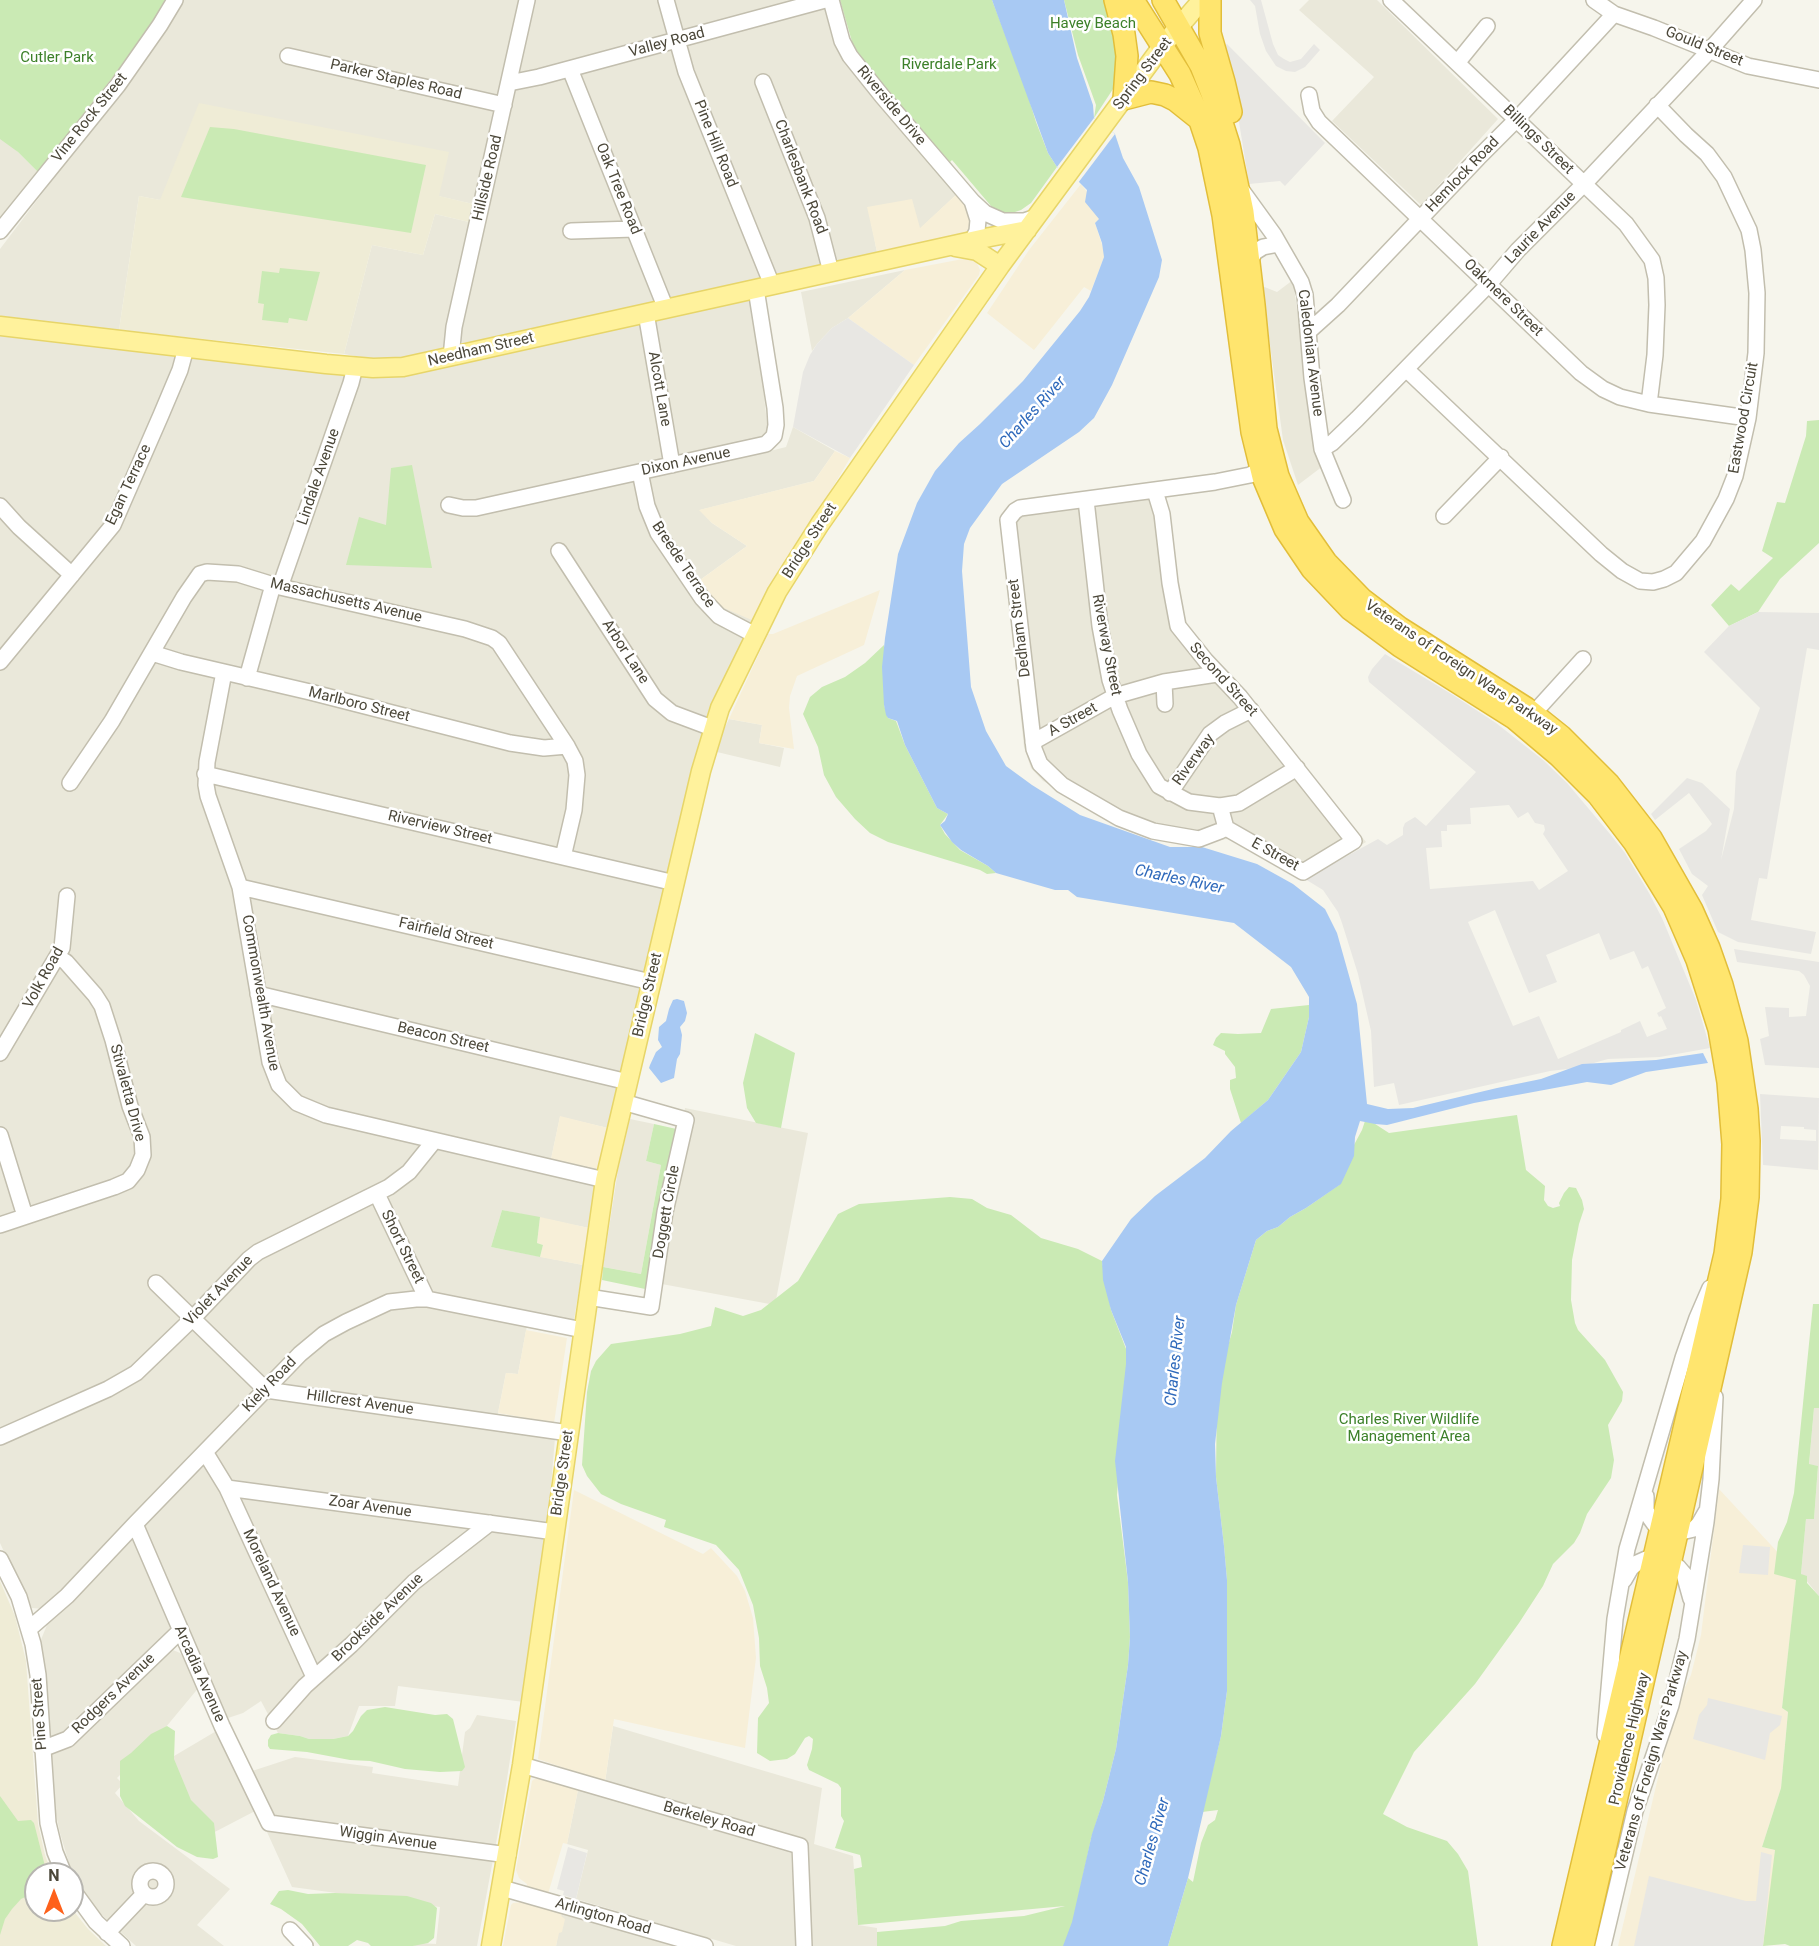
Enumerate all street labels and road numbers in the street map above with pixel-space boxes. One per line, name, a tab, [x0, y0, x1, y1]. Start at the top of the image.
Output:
street label: Gould Street	[1662, 23, 1746, 71]
street label: Valley Road	[627, 24, 707, 62]
street label: Spring Street	[1110, 34, 1176, 114]
street label: Parker Staples Road	[328, 56, 464, 104]
street label: Riverside Drive	[853, 63, 929, 149]
street label: Vine Rock Street	[48, 70, 132, 166]
street label: Pine Hill Road	[689, 98, 741, 190]
street label: Billings Street	[1499, 102, 1577, 178]
street label: Charlesbank Road	[770, 117, 830, 237]
street label: Hillside Road	[469, 133, 507, 223]
street label: Hemlock Road	[1423, 134, 1503, 216]
street label: Oak Tree Road	[591, 141, 645, 237]
street label: Laurie Avenue	[1502, 188, 1580, 268]
street label: Oakmere Street	[1460, 256, 1546, 340]
street label: Caledonian Avenue	[1293, 289, 1327, 417]
street label: Needham Street	[426, 329, 536, 371]
street label: Alcott Lane	[644, 350, 674, 428]
street label: Eastwood Circuit	[1725, 361, 1763, 475]
street label: Lindale Avenue	[294, 426, 344, 528]
street label: Egan Terrace	[102, 442, 156, 528]
street label: Dixon Avenue	[640, 444, 732, 480]
street label: Bridge Street	[779, 500, 841, 582]
street label: Breede Terrace	[647, 518, 719, 612]
street label: Massachusetts Avenue	[268, 575, 424, 627]
street label: Dedham Street	[1005, 578, 1035, 678]
street label: Riverway Street	[1087, 593, 1125, 697]
street label: Veterans of Foreign Wars Parkway	[1361, 597, 1561, 739]
street label: Arbor Lane	[598, 616, 652, 688]
street label: Second Street	[1185, 639, 1261, 721]
street label: Marlboro Street	[306, 684, 412, 726]
street label: A Street	[1045, 699, 1101, 741]
street label: Riverway	[1169, 731, 1219, 789]
street label: Riverview Street	[386, 807, 494, 849]
street label: E Street	[1248, 835, 1302, 875]
street label: Commonwealth Avenue	[237, 913, 283, 1073]
street label: Fairfield Street	[397, 914, 495, 954]
street label: Volk Road	[20, 944, 68, 1012]
street label: Bridge Street	[630, 951, 666, 1039]
street label: Beacon Street	[395, 1019, 491, 1057]
street label: Stivaletta Drive	[105, 1042, 149, 1144]
street label: Doggett Circle	[650, 1164, 684, 1260]
street label: Short Street	[377, 1207, 427, 1287]
street label: Violet Avenue	[181, 1252, 257, 1330]
street label: Kiely Road	[239, 1354, 301, 1416]
street label: Hillcrest Avenue	[305, 1387, 415, 1419]
street label: Bridge Street	[548, 1429, 578, 1517]
street label: Zoar Avenue	[327, 1492, 413, 1522]
street label: Moreland Avenue	[238, 1527, 304, 1639]
street label: Brookside Avenue	[329, 1570, 427, 1666]
street label: Arcadia Avenue	[170, 1623, 228, 1725]
street label: Veterans of Foreign Wars Parkway	[1612, 1649, 1692, 1873]
street label: Rodgers Avenue	[69, 1650, 159, 1738]
street label: Providence Highway	[1606, 1671, 1654, 1807]
street label: Pine Street	[28, 1677, 52, 1751]
street label: Berkeley Road	[661, 1798, 757, 1842]
street label: Wiggin Avenue	[338, 1823, 438, 1855]
street label: Arlington Road	[553, 1895, 653, 1939]

